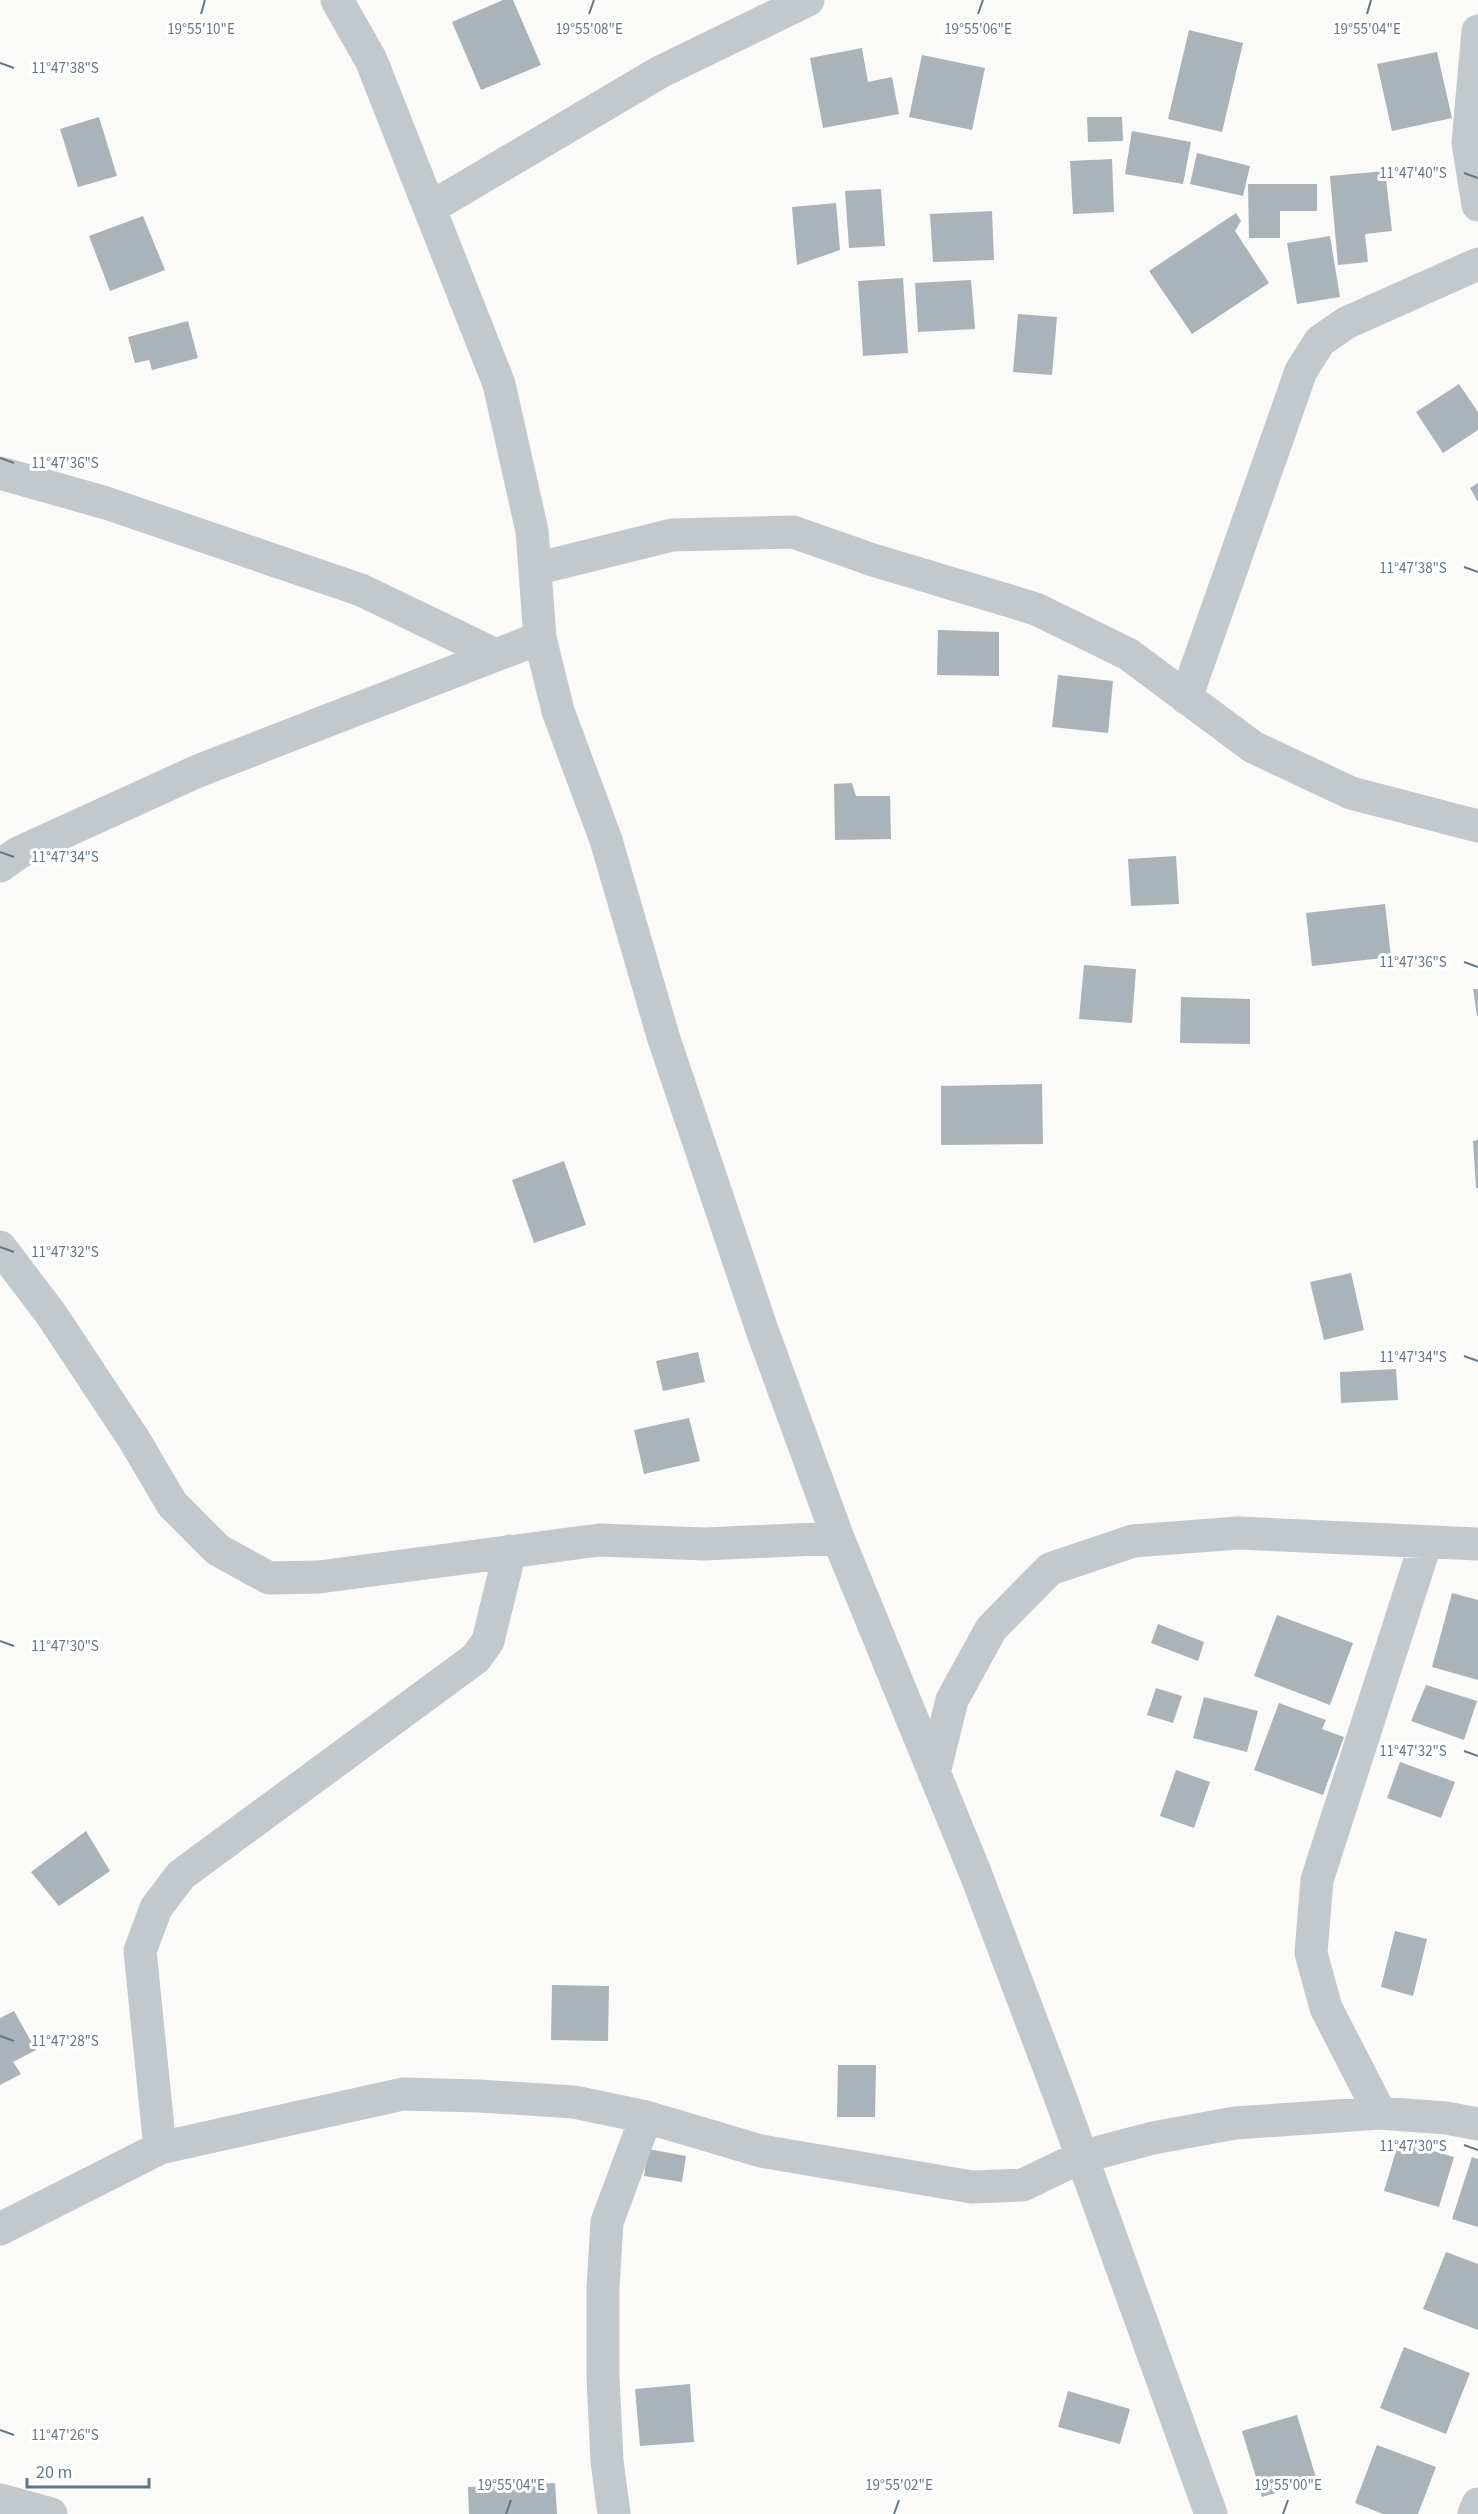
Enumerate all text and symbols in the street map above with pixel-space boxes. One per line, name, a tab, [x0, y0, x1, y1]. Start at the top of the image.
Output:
text: 19°55'10"E	[167, 19, 235, 40]
text: 19°55'08"E	[555, 19, 623, 40]
text: 19°55'06"E	[944, 19, 1012, 40]
text: 19°55'04"E	[1333, 19, 1401, 40]
text: 11°47'38"S	[31, 58, 99, 79]
text: 11°47'40"S	[1379, 163, 1447, 184]
text: 11°47'36"S	[31, 453, 99, 474]
text: 11°47'38"S	[1379, 558, 1447, 579]
text: 11°47'34"S	[31, 847, 99, 868]
text: 11°47'36"S	[1379, 952, 1447, 973]
text: 11°47'32"S	[31, 1242, 99, 1263]
text: 11°47'34"S	[1379, 1347, 1447, 1368]
text: 11°47'30"S	[31, 1636, 99, 1657]
text: 11°47'32"S	[1379, 1741, 1447, 1762]
text: 11°47'28"S	[31, 2031, 99, 2052]
text: 11°47'30"S	[1379, 2136, 1447, 2157]
text: 11°47'26"S	[31, 2425, 99, 2446]
scale bar	[27, 2451, 148, 2489]
text: 20 m	[36, 2460, 72, 2485]
text: 19°55'04"E	[477, 2475, 545, 2496]
text: 19°55'02"E	[865, 2475, 933, 2496]
text: 19°55'00"E	[1254, 2475, 1322, 2496]

